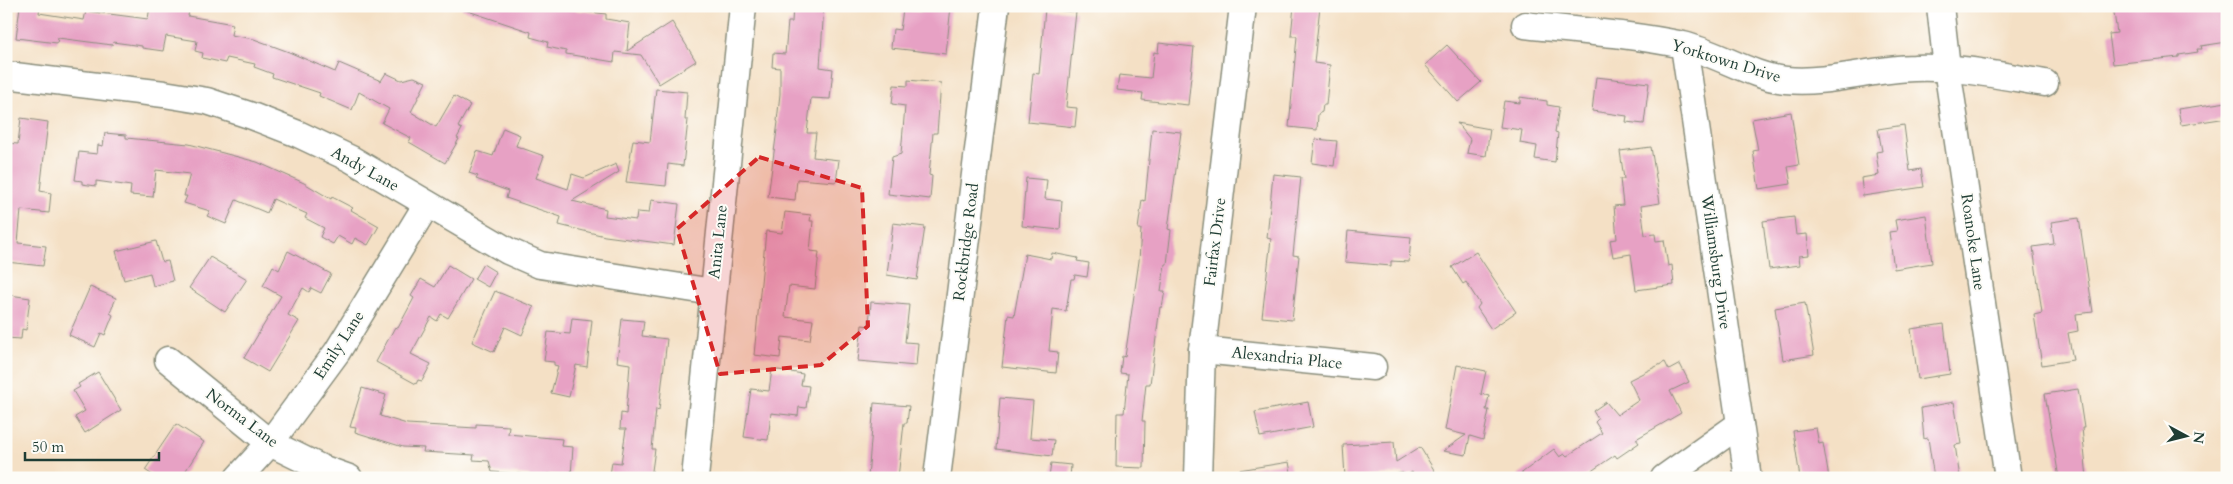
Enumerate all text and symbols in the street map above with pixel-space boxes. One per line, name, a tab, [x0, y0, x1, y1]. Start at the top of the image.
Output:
street label: Yorktown Drive	[1668, 34, 1784, 88]
street label: Andy Lane	[327, 141, 403, 197]
street label: Rockbridge Road	[948, 181, 984, 302]
street label: Williamsburg Drive	[1696, 192, 1736, 331]
street label: Roanoke Lane	[1955, 192, 1991, 292]
street label: Fairfax Drive	[1199, 196, 1231, 288]
street label: Anita Lane	[703, 204, 733, 280]
street label: Emily Lane	[309, 306, 369, 384]
street label: Alexandria Place	[1230, 341, 1344, 375]
street label: Norma Lane	[201, 383, 283, 453]
north arrow	[2160, 412, 2210, 462]
scale bar	[25, 429, 159, 461]
text: N	[2188, 430, 2209, 445]
text: 50 m	[32, 437, 64, 457]

